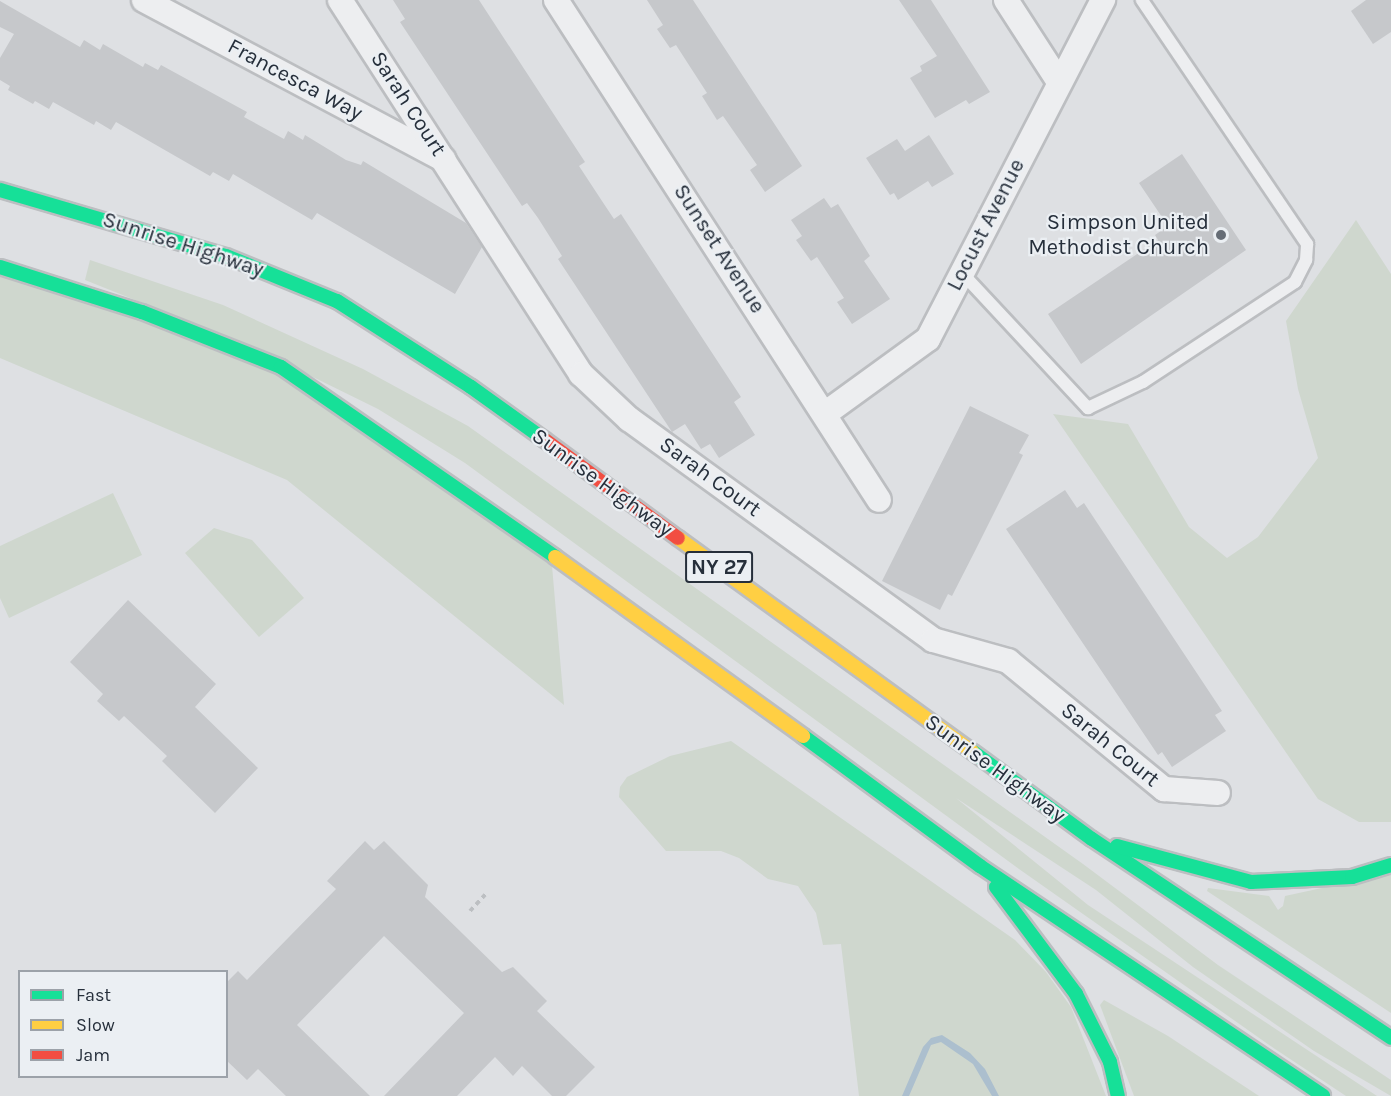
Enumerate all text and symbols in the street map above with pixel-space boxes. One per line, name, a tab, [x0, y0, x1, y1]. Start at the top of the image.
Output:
street label: Francesca Way	[223, 33, 367, 127]
street label: Sarah Court	[365, 47, 451, 161]
street label: Locust Avenue	[941, 155, 1031, 295]
street label: Sunset Avenue	[667, 179, 771, 319]
street label: Sunrise Highway	[99, 207, 267, 283]
place label: Simpson United Methodist Church	[1028, 209, 1209, 260]
marker: Simpson United Methodist Church	[1214, 228, 1228, 242]
street label: Sunrise Highway	[526, 423, 678, 543]
street label: Sarah Court	[654, 431, 766, 523]
road number: NY 27	[684, 549, 754, 585]
street label: Sarah Court	[1055, 697, 1165, 793]
street label: Sunrise Highway	[919, 709, 1071, 829]
legend	[18, 970, 228, 1078]
text: Fast	[76, 984, 111, 1006]
text: Slow	[76, 1014, 115, 1036]
text: Jam	[76, 1044, 110, 1066]

